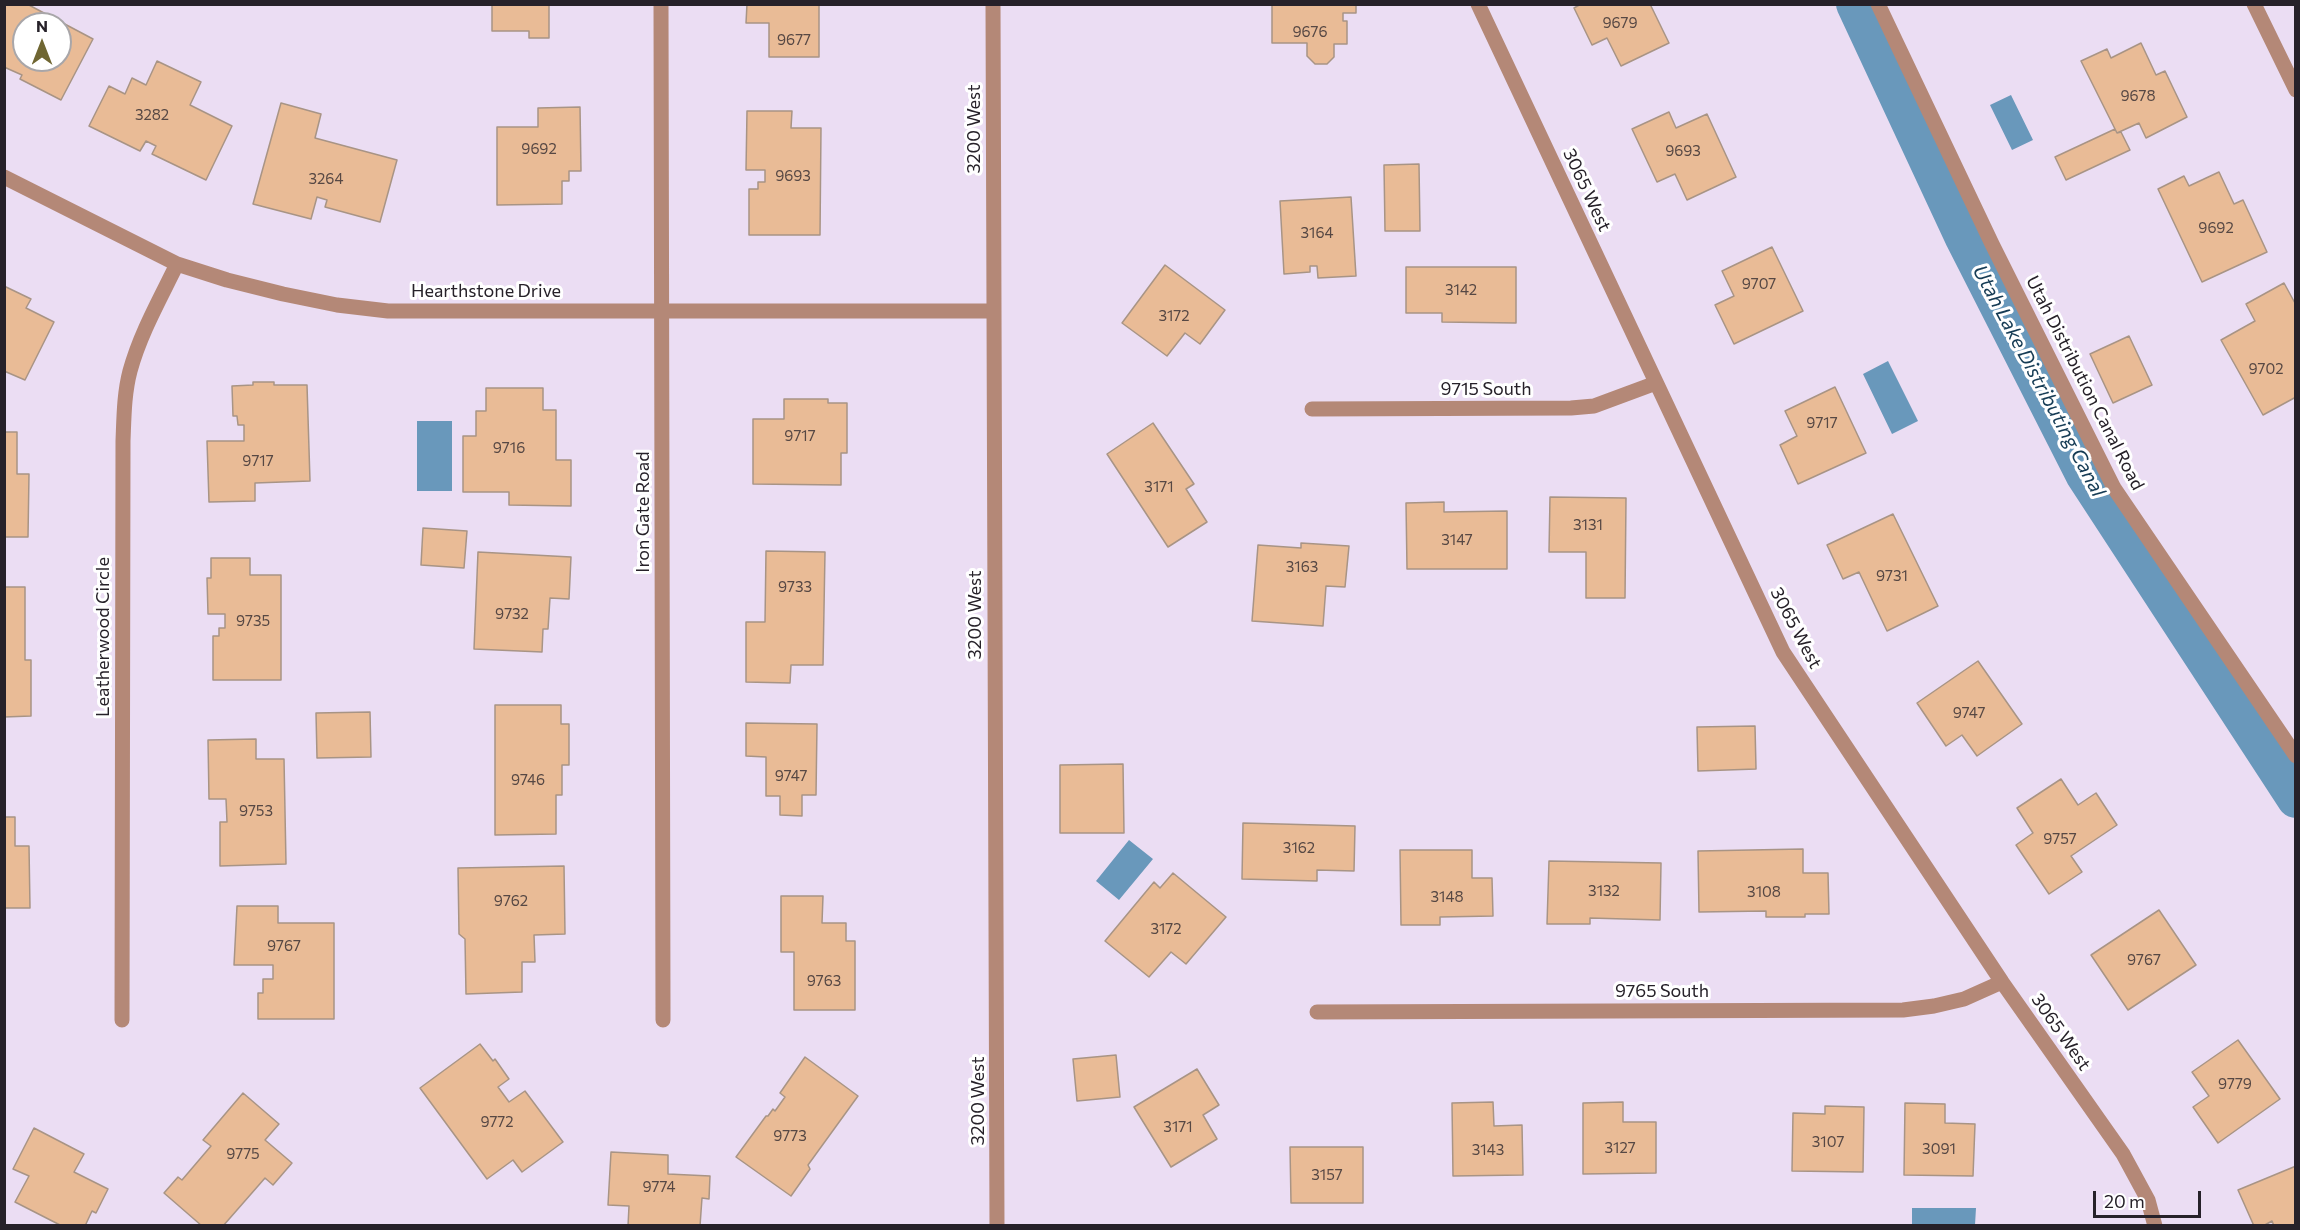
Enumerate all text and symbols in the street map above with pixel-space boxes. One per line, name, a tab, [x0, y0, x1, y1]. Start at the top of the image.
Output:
north arrow	[12, 12, 72, 72]
house number: 9679	[1602, 14, 1638, 32]
text: N	[36, 16, 48, 35]
house number: 9676	[1292, 23, 1328, 41]
house number: 9677	[777, 31, 811, 49]
street label: 3200 West	[963, 84, 985, 174]
house number: 9678	[2120, 87, 2156, 105]
house number: 3282	[135, 106, 169, 124]
house number: 9692	[521, 140, 557, 158]
house number: 9693	[1665, 142, 1701, 160]
street label: 3065 West	[1558, 145, 1616, 235]
house number: 9693	[775, 167, 811, 185]
house number: 3264	[309, 170, 343, 188]
house number: 9692	[2198, 219, 2234, 237]
house number: 3164	[1300, 224, 1334, 242]
water label: Utah Lake Distributing Canal	[1968, 261, 2110, 501]
street label: Utah Distribution Canal Road	[2021, 272, 2149, 494]
house number: 9707	[1742, 275, 1776, 293]
street label: Hearthstone Drive	[411, 280, 561, 302]
house number: 3142	[1445, 281, 1477, 299]
house number: 3172	[1158, 307, 1190, 325]
house number: 9702	[2249, 360, 2283, 378]
street label: 9715 South	[1441, 378, 1531, 400]
house number: 9717	[1806, 414, 1838, 432]
house number: 9717	[784, 427, 816, 445]
house number: 9716	[493, 439, 525, 457]
street label: Iron Gate Road	[632, 451, 654, 573]
house number: 9717	[242, 452, 274, 470]
house number: 3171	[1144, 478, 1174, 496]
house number: 3131	[1573, 516, 1603, 534]
house number: 3147	[1441, 531, 1473, 549]
street label: Leatherwood Circle	[92, 557, 114, 717]
house number: 3163	[1286, 558, 1318, 576]
house number: 9731	[1876, 567, 1908, 585]
street label: 3200 West	[964, 570, 986, 660]
house number: 9733	[778, 578, 812, 596]
street label: 3065 West	[1766, 584, 1826, 672]
house number: 9732	[495, 605, 529, 623]
house number: 9735	[236, 612, 270, 630]
house number: 9747	[1953, 704, 1985, 722]
house number: 9747	[775, 767, 807, 785]
house number: 9746	[511, 771, 545, 789]
house number: 9753	[239, 802, 273, 820]
house number: 9757	[2043, 830, 2077, 848]
house number: 3162	[1283, 839, 1315, 857]
house number: 3132	[1588, 882, 1620, 900]
house number: 3108	[1747, 883, 1781, 901]
house number: 3148	[1430, 888, 1464, 906]
house number: 9762	[494, 892, 528, 910]
house number: 3172	[1150, 920, 1182, 938]
house number: 9767	[267, 937, 301, 955]
house number: 9767	[2127, 951, 2161, 969]
house number: 9763	[807, 972, 841, 990]
street label: 9765 South	[1615, 980, 1709, 1002]
street label: 3065 West	[2027, 989, 2095, 1075]
street label: 3200 West	[967, 1056, 989, 1146]
house number: 9779	[2218, 1075, 2252, 1093]
house number: 9772	[480, 1113, 514, 1131]
house number: 3171	[1163, 1118, 1193, 1136]
house number: 9773	[773, 1127, 807, 1145]
house number: 3107	[1812, 1133, 1844, 1151]
house number: 3127	[1604, 1139, 1636, 1157]
house number: 3091	[1922, 1140, 1956, 1158]
house number: 3143	[1472, 1141, 1504, 1159]
house number: 9775	[226, 1145, 260, 1163]
house number: 3157	[1311, 1166, 1343, 1184]
house number: 9774	[643, 1178, 675, 1196]
scale bar	[2096, 1179, 2204, 1217]
text: 20 m	[2104, 1190, 2145, 1212]

